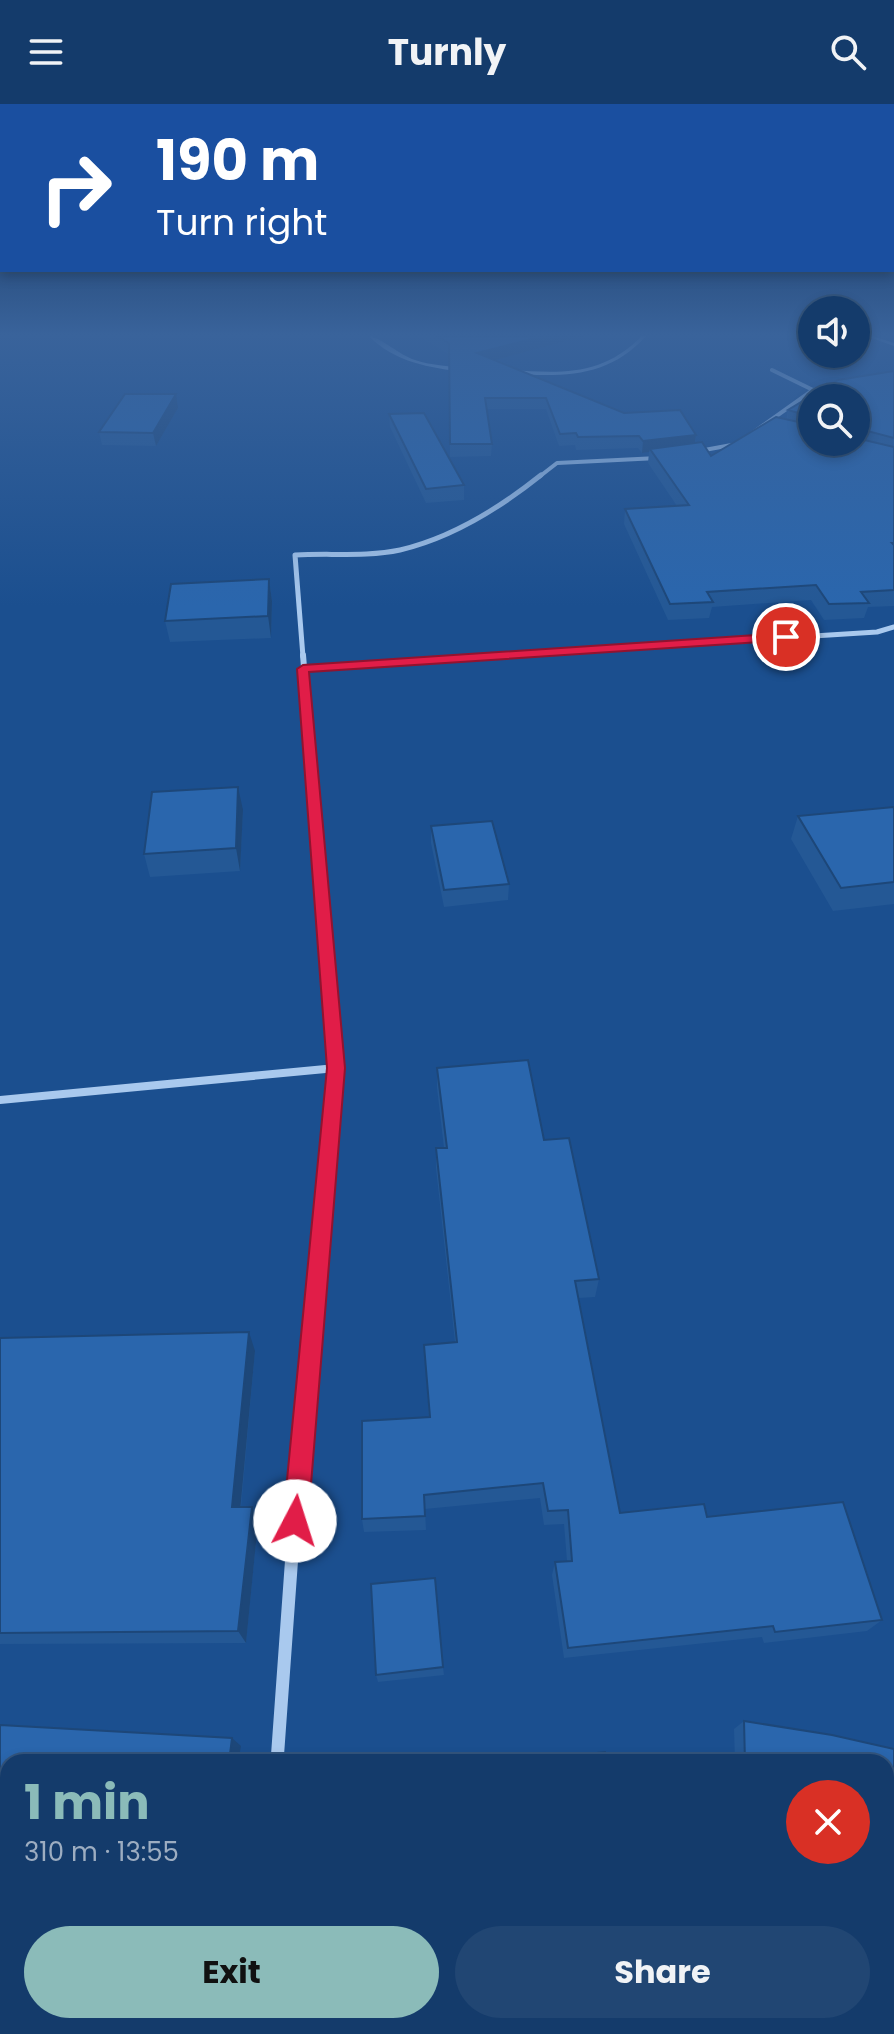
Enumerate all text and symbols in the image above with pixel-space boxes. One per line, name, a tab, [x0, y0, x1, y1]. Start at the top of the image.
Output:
text: Turnly	[388, 27, 506, 78]
icon: menu	[24, 30, 68, 74]
icon: search	[826, 30, 870, 74]
text: 190 m	[156, 121, 319, 200]
icon: right	[24, 136, 128, 240]
text: Turn right	[156, 197, 327, 248]
map controls	[798, 296, 870, 456]
button: sound	[798, 296, 870, 368]
button: search	[798, 384, 870, 456]
pin	[752, 603, 820, 671]
icon: arrive	[764, 615, 808, 659]
position arrow	[253, 1479, 337, 1563]
text: 1 min	[24, 1769, 150, 1836]
button: close	[786, 1780, 870, 1864]
text: 310 m · 13:55	[24, 1834, 179, 1870]
button: Exit	[24, 1926, 439, 2018]
button: Share	[455, 1926, 870, 2018]

